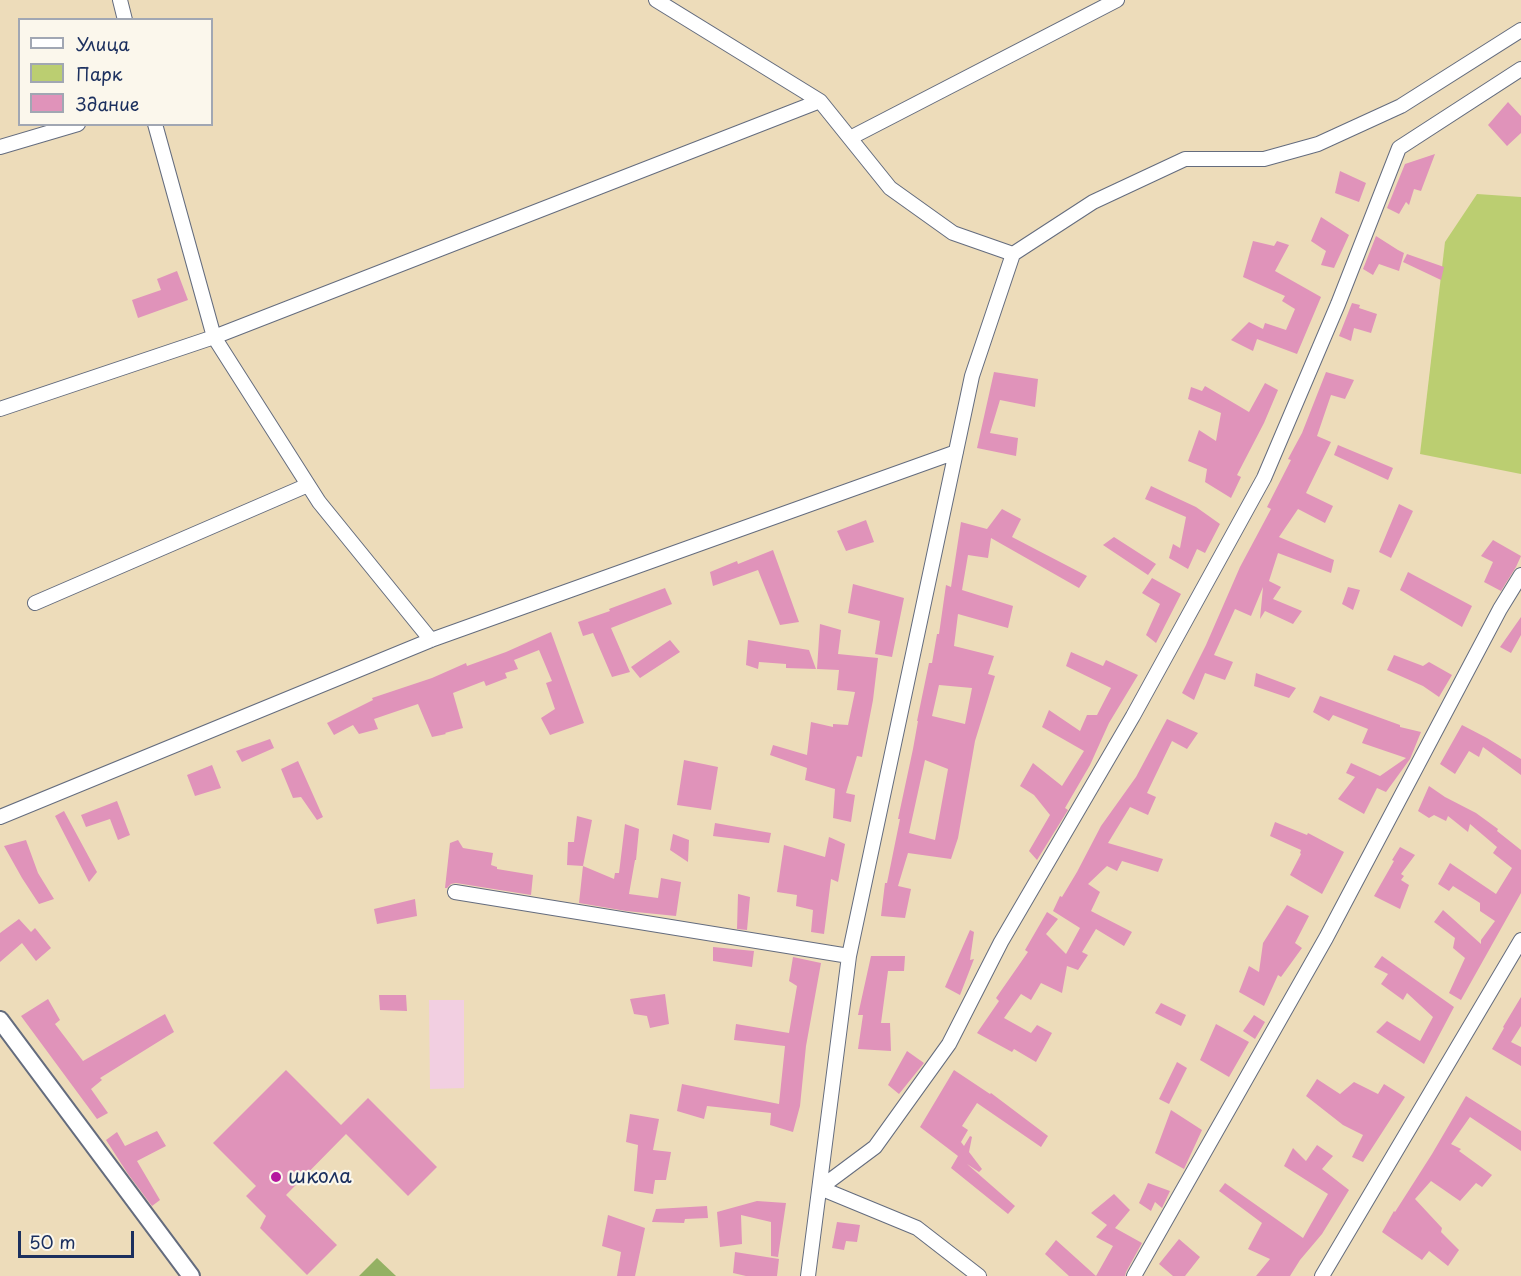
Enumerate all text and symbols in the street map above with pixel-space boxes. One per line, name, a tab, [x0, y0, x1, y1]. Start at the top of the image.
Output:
legend	[18, 18, 213, 126]
text: Улица	[76, 30, 130, 57]
text: Парк	[76, 60, 122, 87]
text: Здание	[76, 90, 139, 117]
place label: школа	[288, 1165, 352, 1189]
marker: школа	[269, 1170, 283, 1184]
scale bar	[21, 1219, 136, 1257]
text: 50 m	[29, 1228, 76, 1255]

